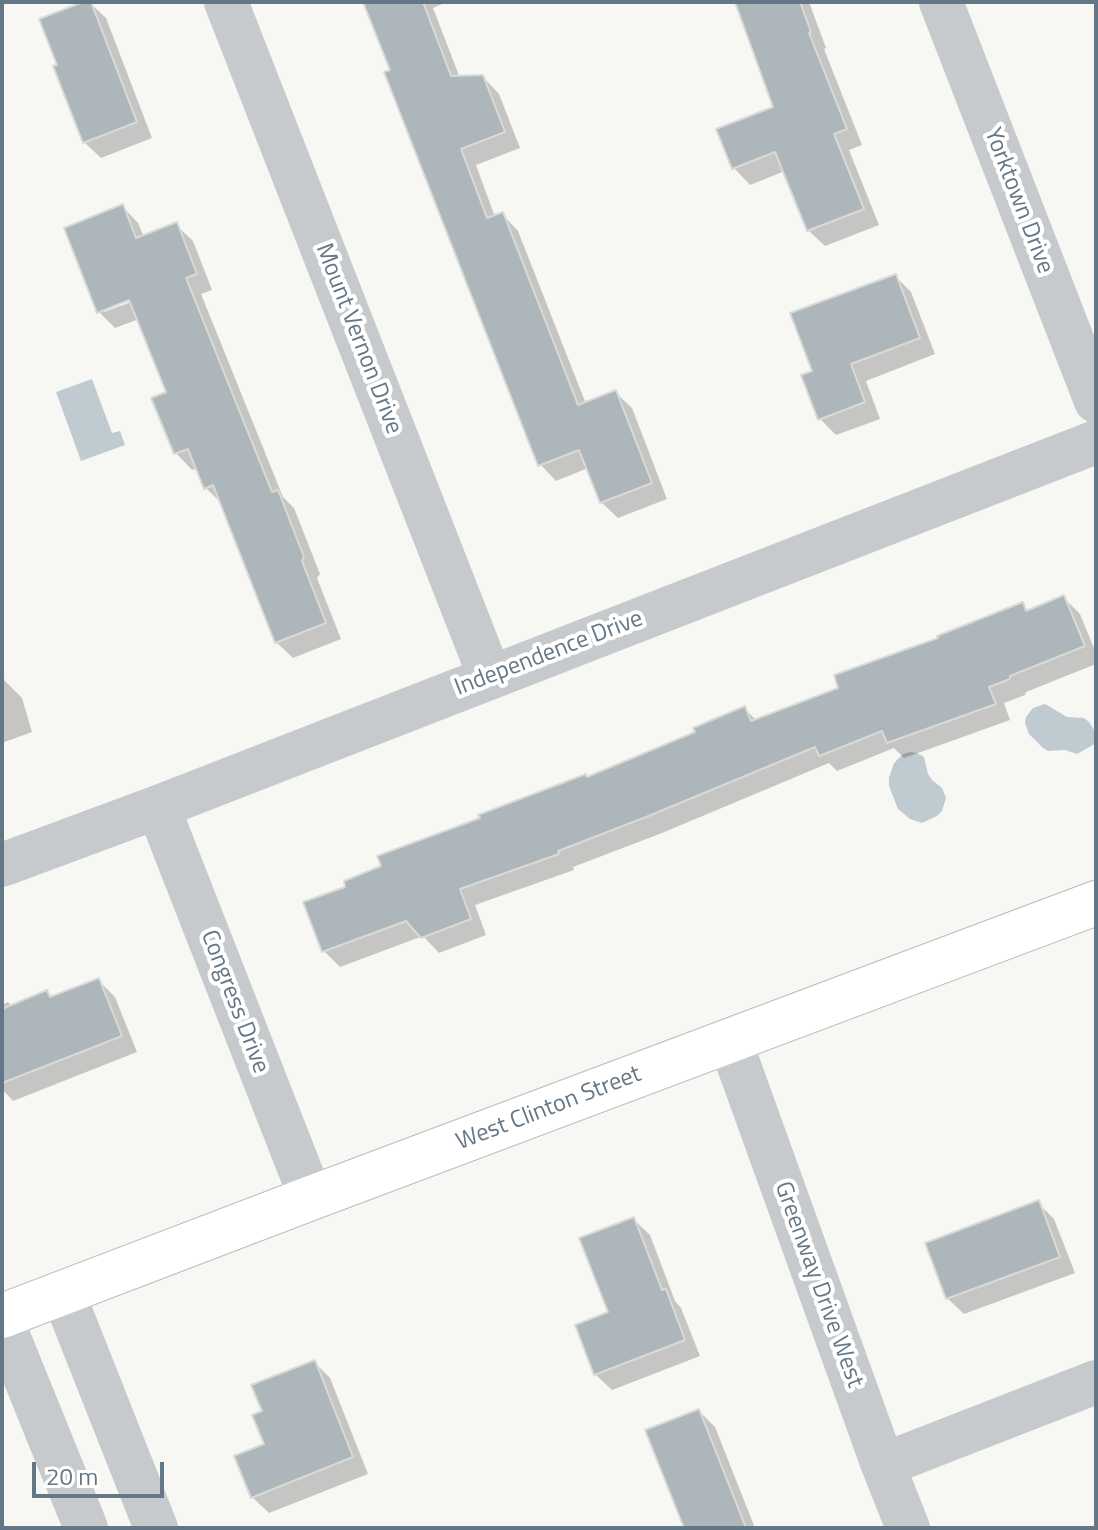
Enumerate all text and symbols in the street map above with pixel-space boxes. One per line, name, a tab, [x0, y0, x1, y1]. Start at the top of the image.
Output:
street label: Yorktown Drive	[977, 124, 1059, 278]
street label: Mount Vernon Drive	[308, 240, 408, 438]
street label: Independence Drive	[451, 605, 647, 703]
street label: Congress Drive	[194, 926, 274, 1078]
street label: West Clinton Street	[453, 1061, 645, 1157]
street label: Greenway Drive West	[767, 1178, 869, 1392]
scale bar	[36, 1446, 168, 1496]
text: 20 m	[46, 1458, 98, 1494]

